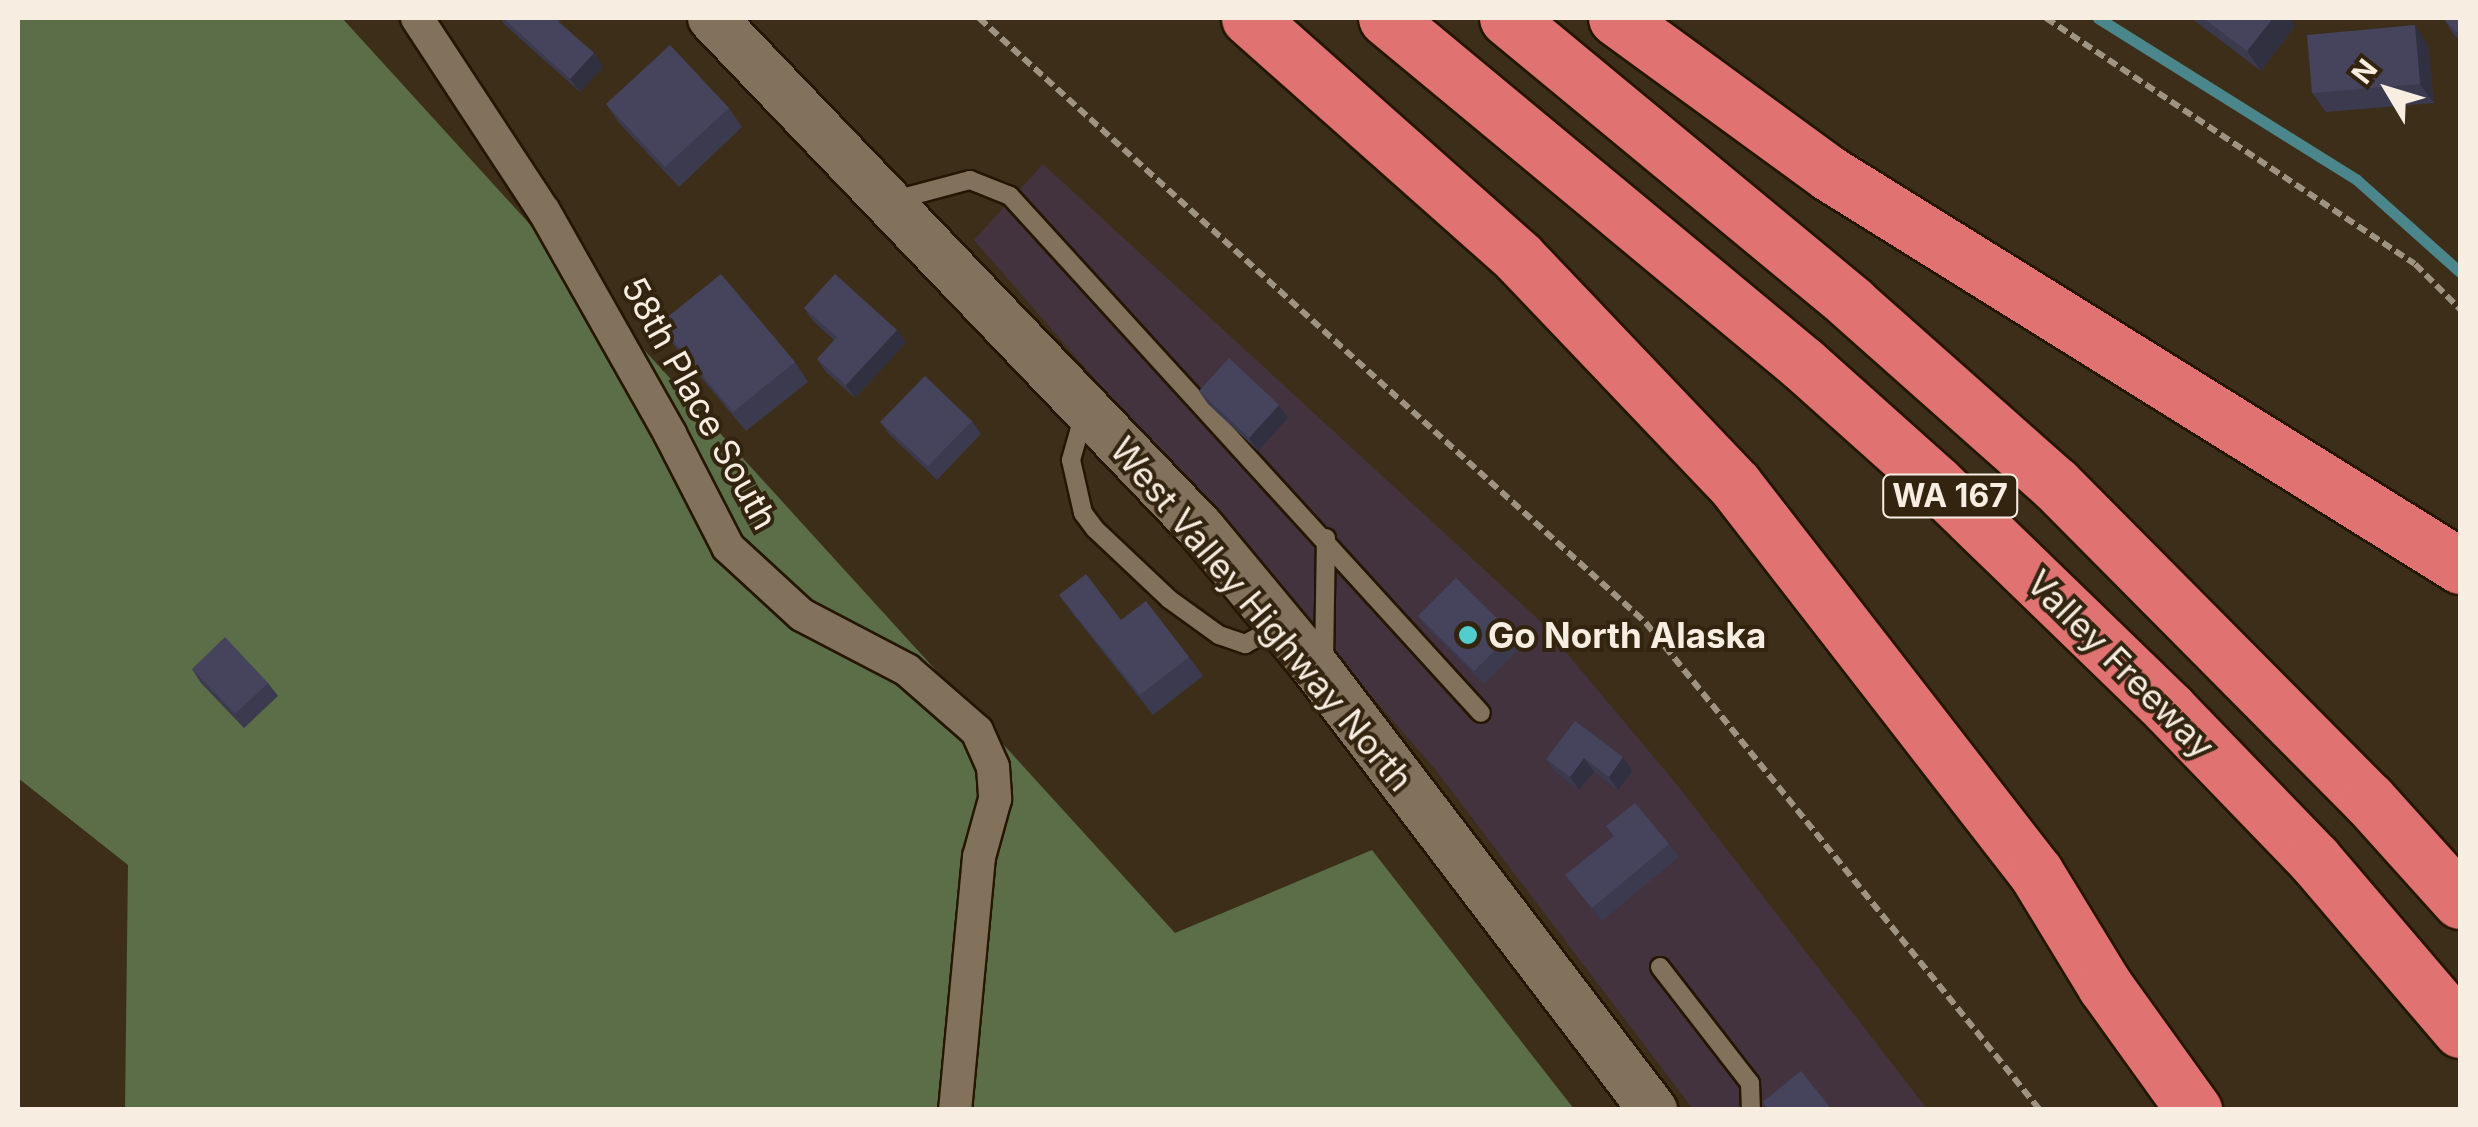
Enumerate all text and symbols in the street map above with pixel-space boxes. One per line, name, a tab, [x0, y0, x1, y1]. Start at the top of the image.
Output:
north arrow	[2338, 40, 2438, 140]
text: N	[2344, 53, 2384, 90]
street label: 58th Place South	[613, 270, 787, 536]
street label: West Valley Highway North	[1102, 429, 1422, 799]
road number: WA 167	[1880, 469, 2020, 523]
street label: Valley Freeway	[2018, 561, 2224, 767]
place label: Go North Alaska	[1488, 614, 1766, 656]
marker: Go North Alaska	[1457, 624, 1479, 646]

